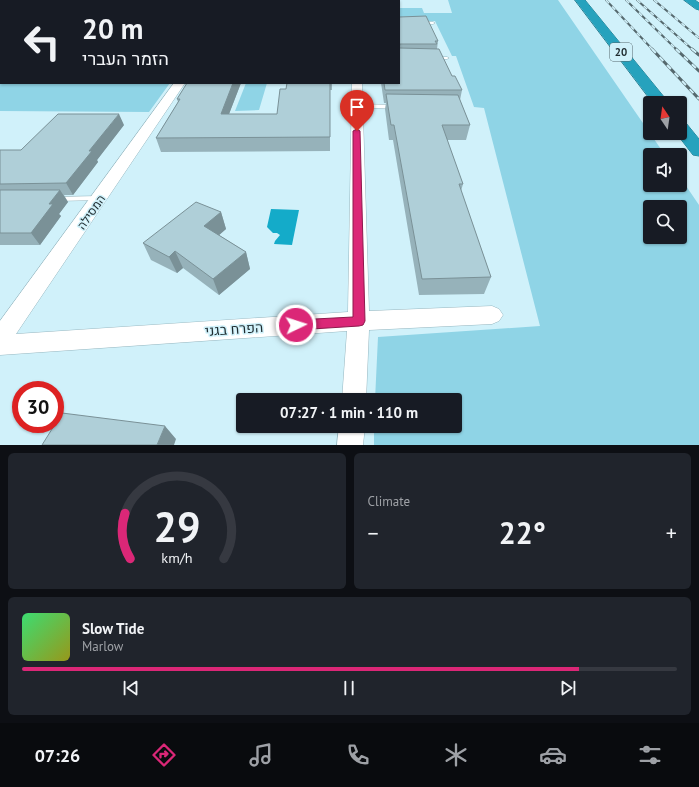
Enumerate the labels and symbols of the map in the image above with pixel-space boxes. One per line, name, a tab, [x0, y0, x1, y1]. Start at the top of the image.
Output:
road number: 20	[610, 43, 632, 61]
pin	[340, 90, 374, 131]
north arrow	[643, 96, 687, 140]
street label: המסילה	[74, 192, 108, 232]
position arrow	[275, 304, 317, 346]
street label: הפרח בגני	[204, 318, 264, 340]
speed limit sign: 30	[12, 381, 64, 433]

